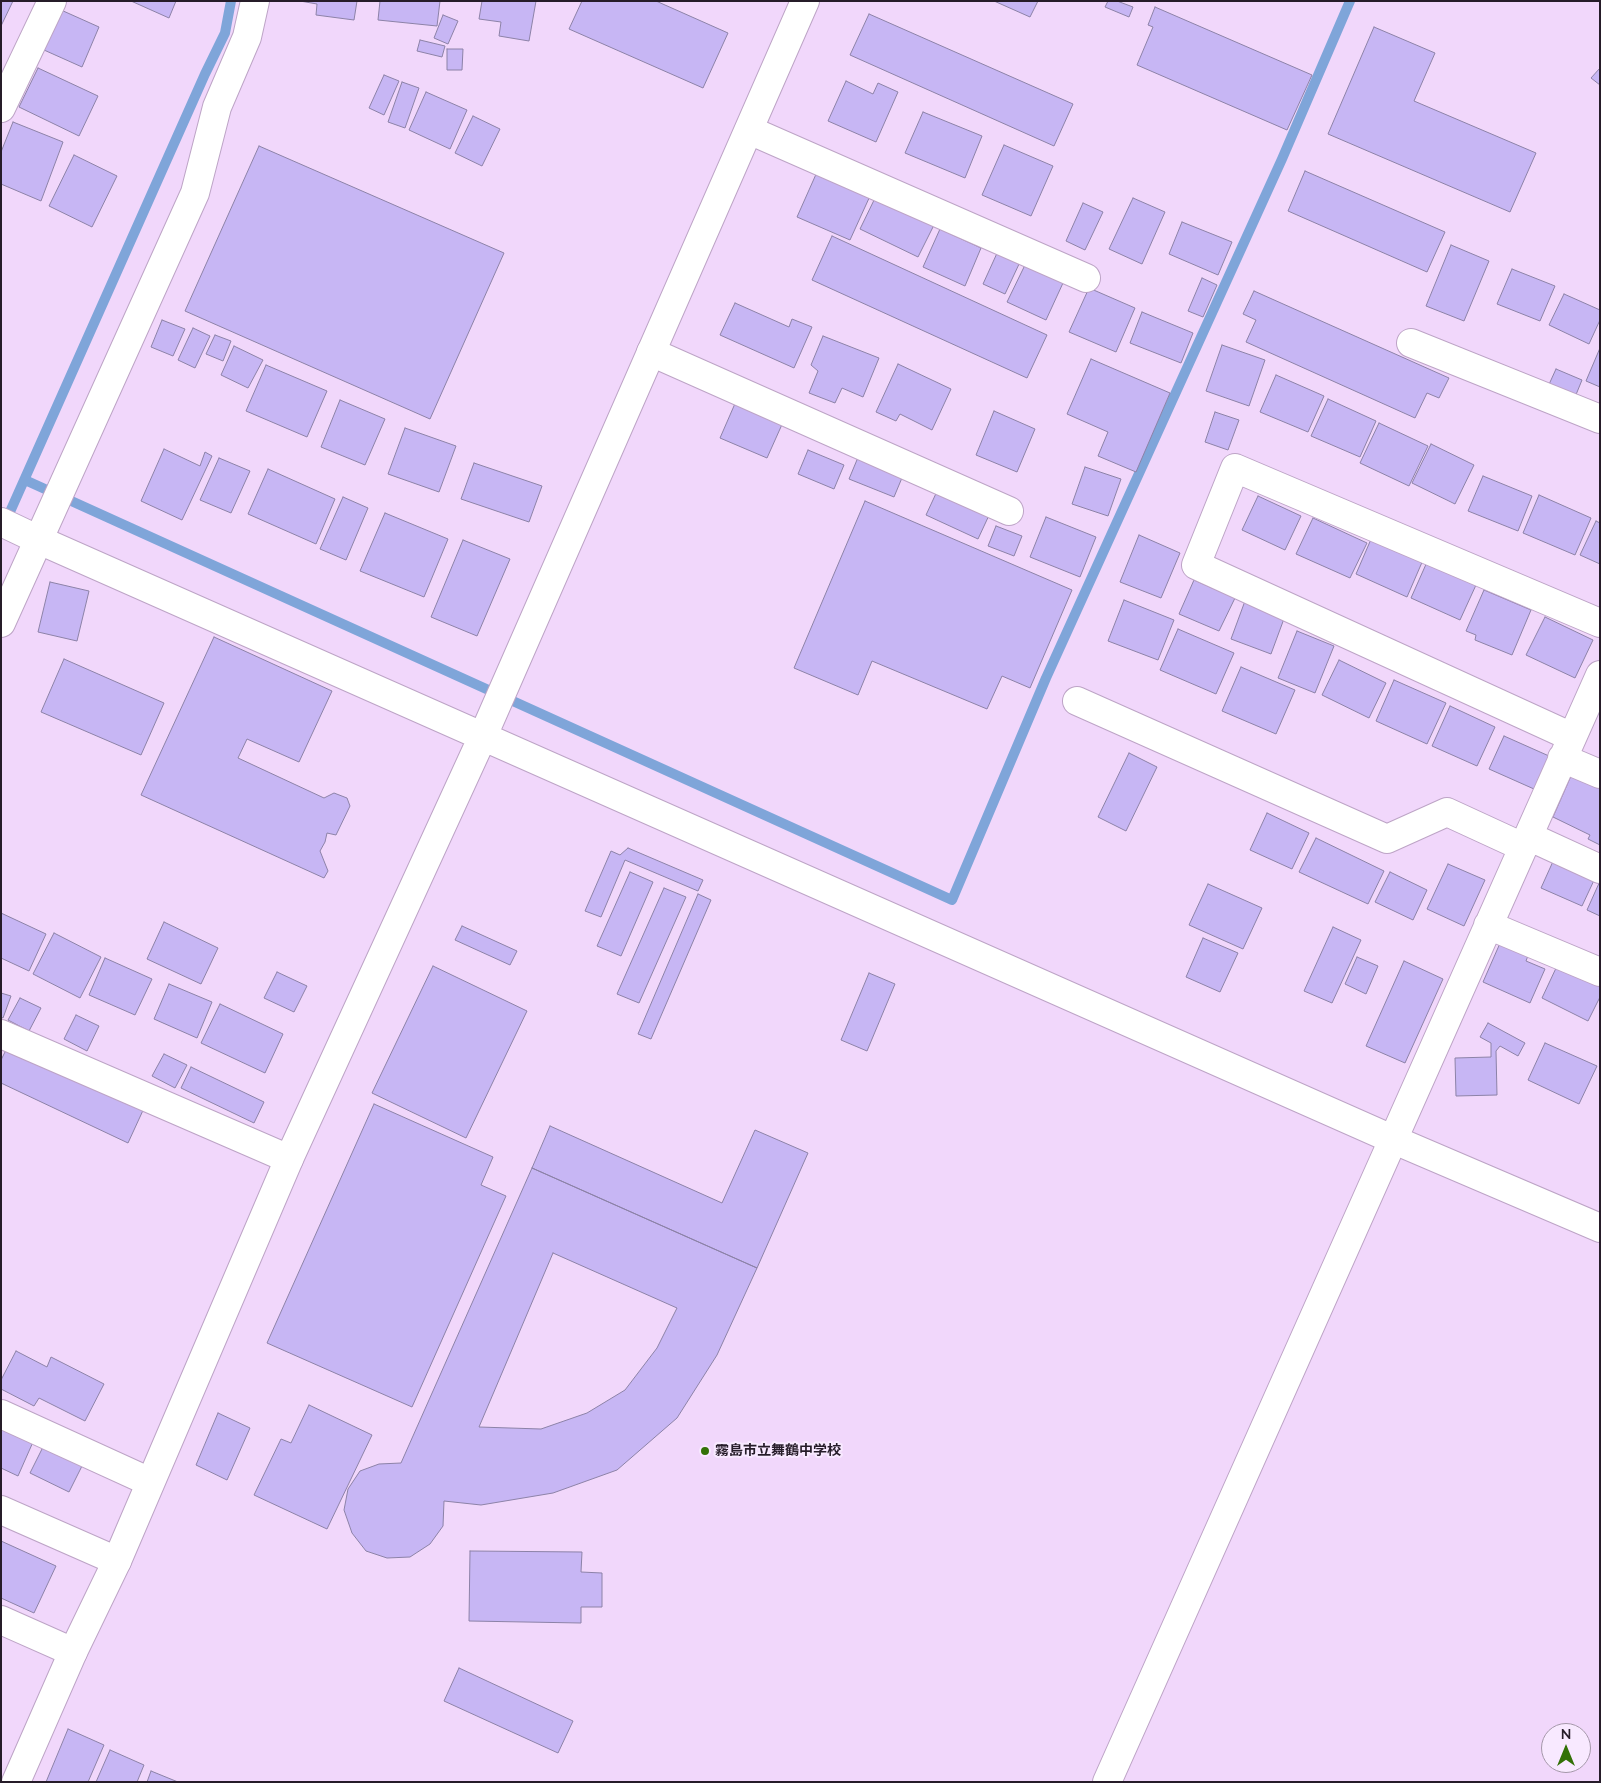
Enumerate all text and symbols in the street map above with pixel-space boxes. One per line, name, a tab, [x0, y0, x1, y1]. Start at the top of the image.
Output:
place label: 霧島市立舞鶴中学校	[715, 1443, 841, 1459]
marker: 霧島市立舞鶴中学校	[699, 1445, 711, 1457]
north arrow	[1541, 1723, 1591, 1773]
text: N	[1561, 1725, 1571, 1743]

